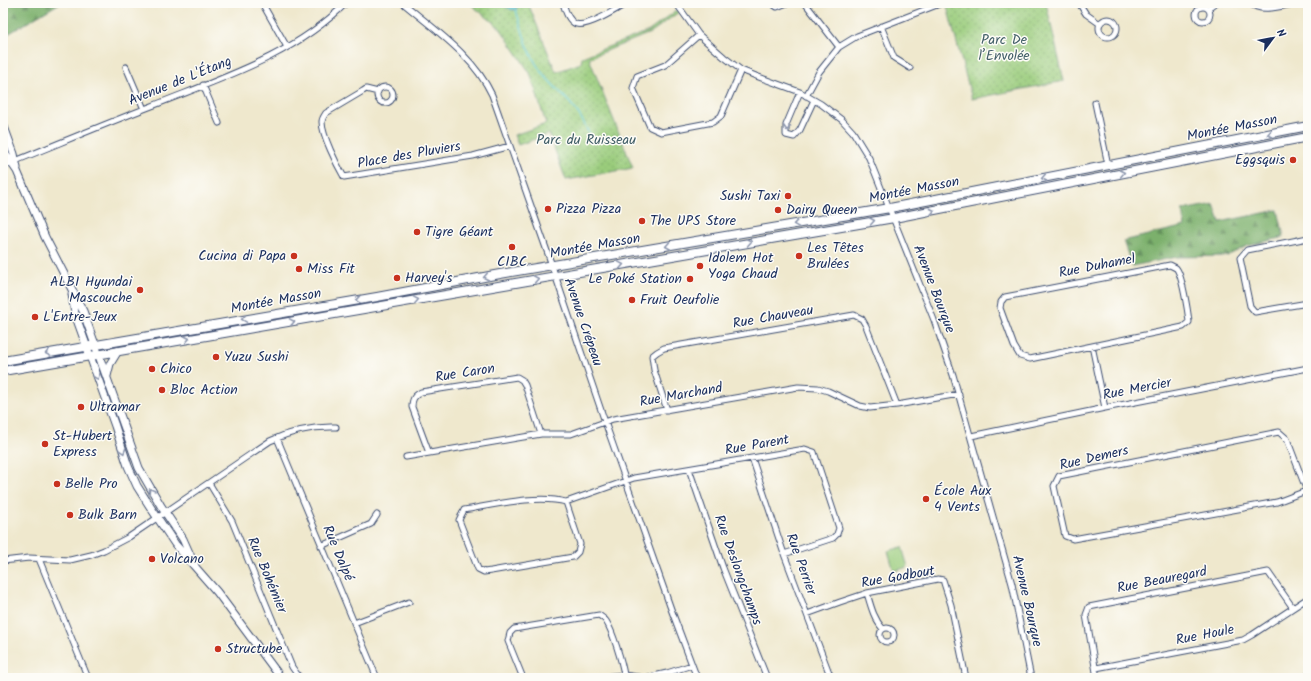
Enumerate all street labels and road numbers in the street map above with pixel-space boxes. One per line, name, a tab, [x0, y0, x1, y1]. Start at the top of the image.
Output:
street label: Avenue de L'Étang	[125, 50, 235, 112]
street label: Montée Masson	[1185, 108, 1279, 148]
street label: Place des Pluviers	[356, 135, 462, 175]
street label: Montée Masson	[867, 170, 961, 210]
street label: Montée Masson	[548, 227, 642, 265]
street label: Avenue Bourque	[907, 242, 961, 337]
street label: Rue Duhamel	[1057, 248, 1138, 284]
street label: Avenue Crépeau	[558, 275, 609, 369]
street label: Montée Masson	[229, 282, 323, 320]
street label: Rue Chauveau	[731, 299, 815, 335]
street label: Rue Caron	[434, 357, 496, 389]
street label: Rue Mercier	[1101, 371, 1174, 406]
street label: Rue Marchand	[638, 377, 725, 413]
street label: Rue Parent	[723, 428, 791, 461]
street label: Rue Demers	[1057, 439, 1131, 477]
street label: Rue Deslongchamps	[708, 512, 768, 628]
street label: Rue Dalpé	[316, 522, 360, 585]
street label: Rue Perrier	[780, 530, 823, 599]
street label: Rue Bohémier	[241, 533, 294, 618]
street label: Avenue Bourque	[1006, 553, 1048, 650]
street label: Rue Godbout	[859, 560, 937, 594]
street label: Rue Beauregard	[1115, 560, 1210, 599]
street label: Rue Houle	[1174, 618, 1237, 651]

